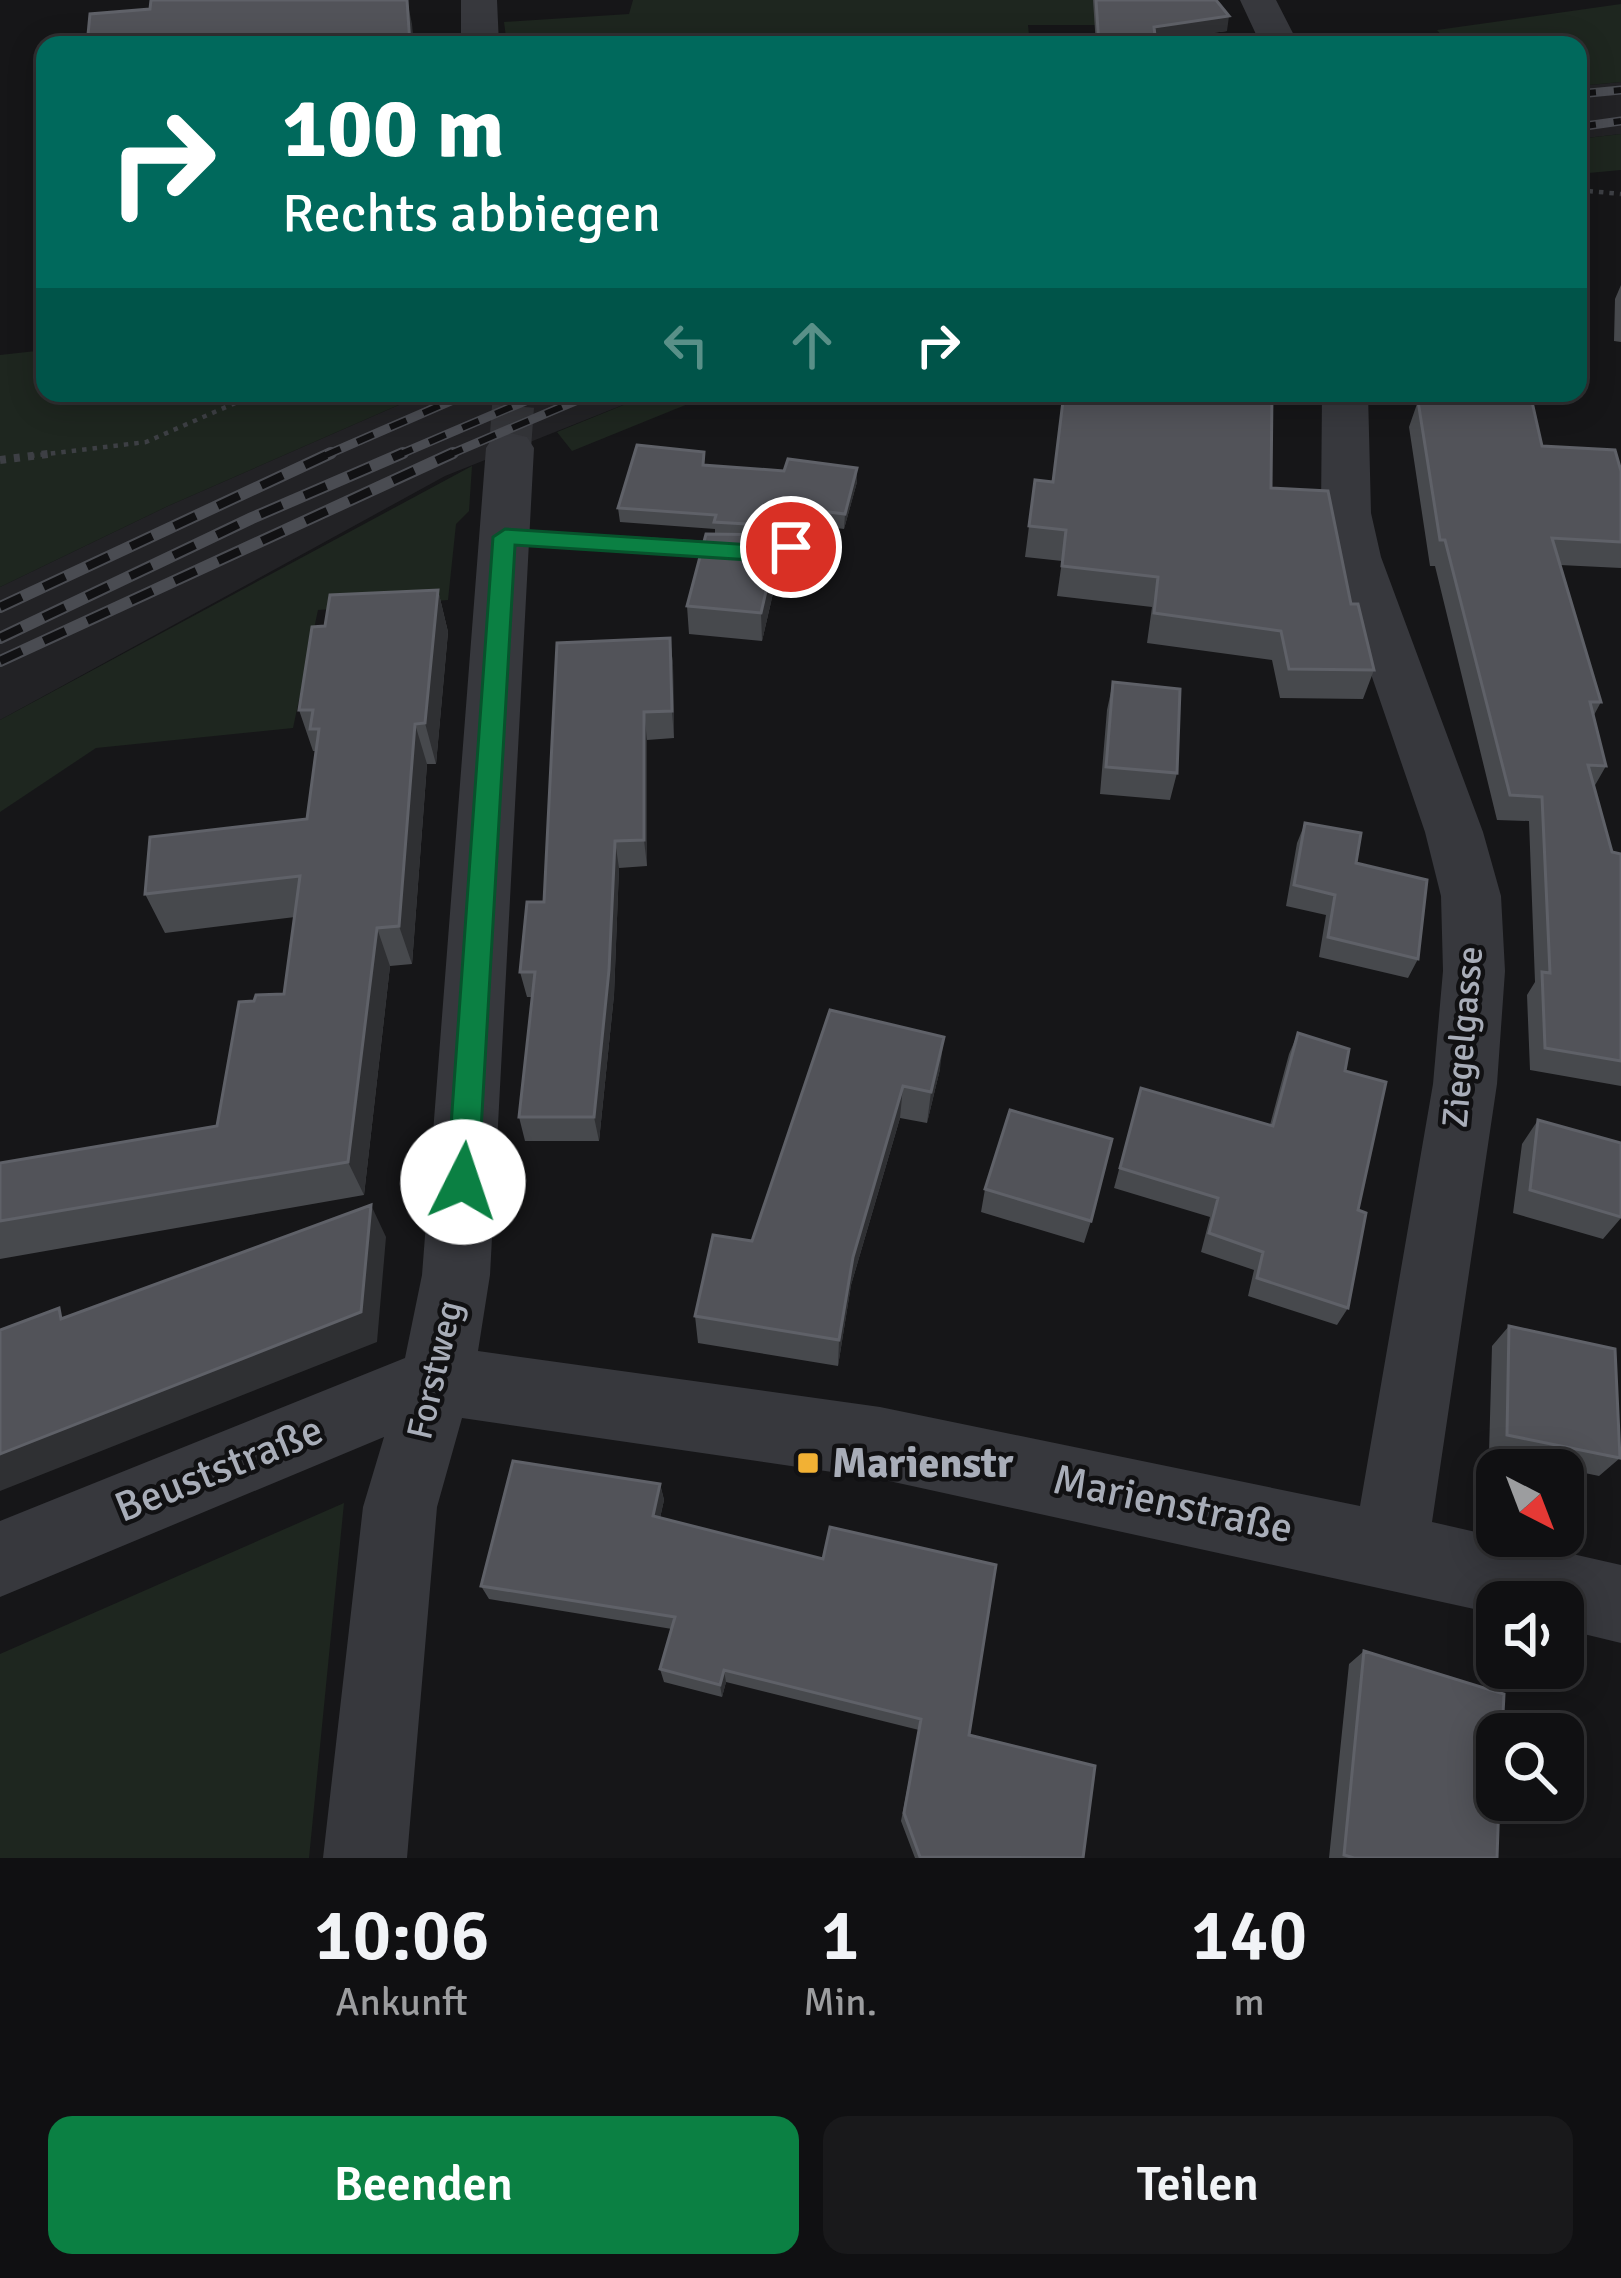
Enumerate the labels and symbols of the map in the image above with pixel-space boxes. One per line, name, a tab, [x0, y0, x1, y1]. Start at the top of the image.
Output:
pin	[740, 496, 842, 598]
street label: Ziegelgasse	[1433, 944, 1493, 1130]
position arrow	[400, 1119, 526, 1245]
street label: Forstweg	[397, 1296, 473, 1444]
street label: Beuststraße	[108, 1404, 330, 1534]
place label: Marienstr	[832, 1438, 1014, 1489]
north arrow	[1476, 1449, 1584, 1557]
marker: Marienstr	[795, 1450, 821, 1476]
street label: Marienstraße	[1049, 1454, 1297, 1554]

